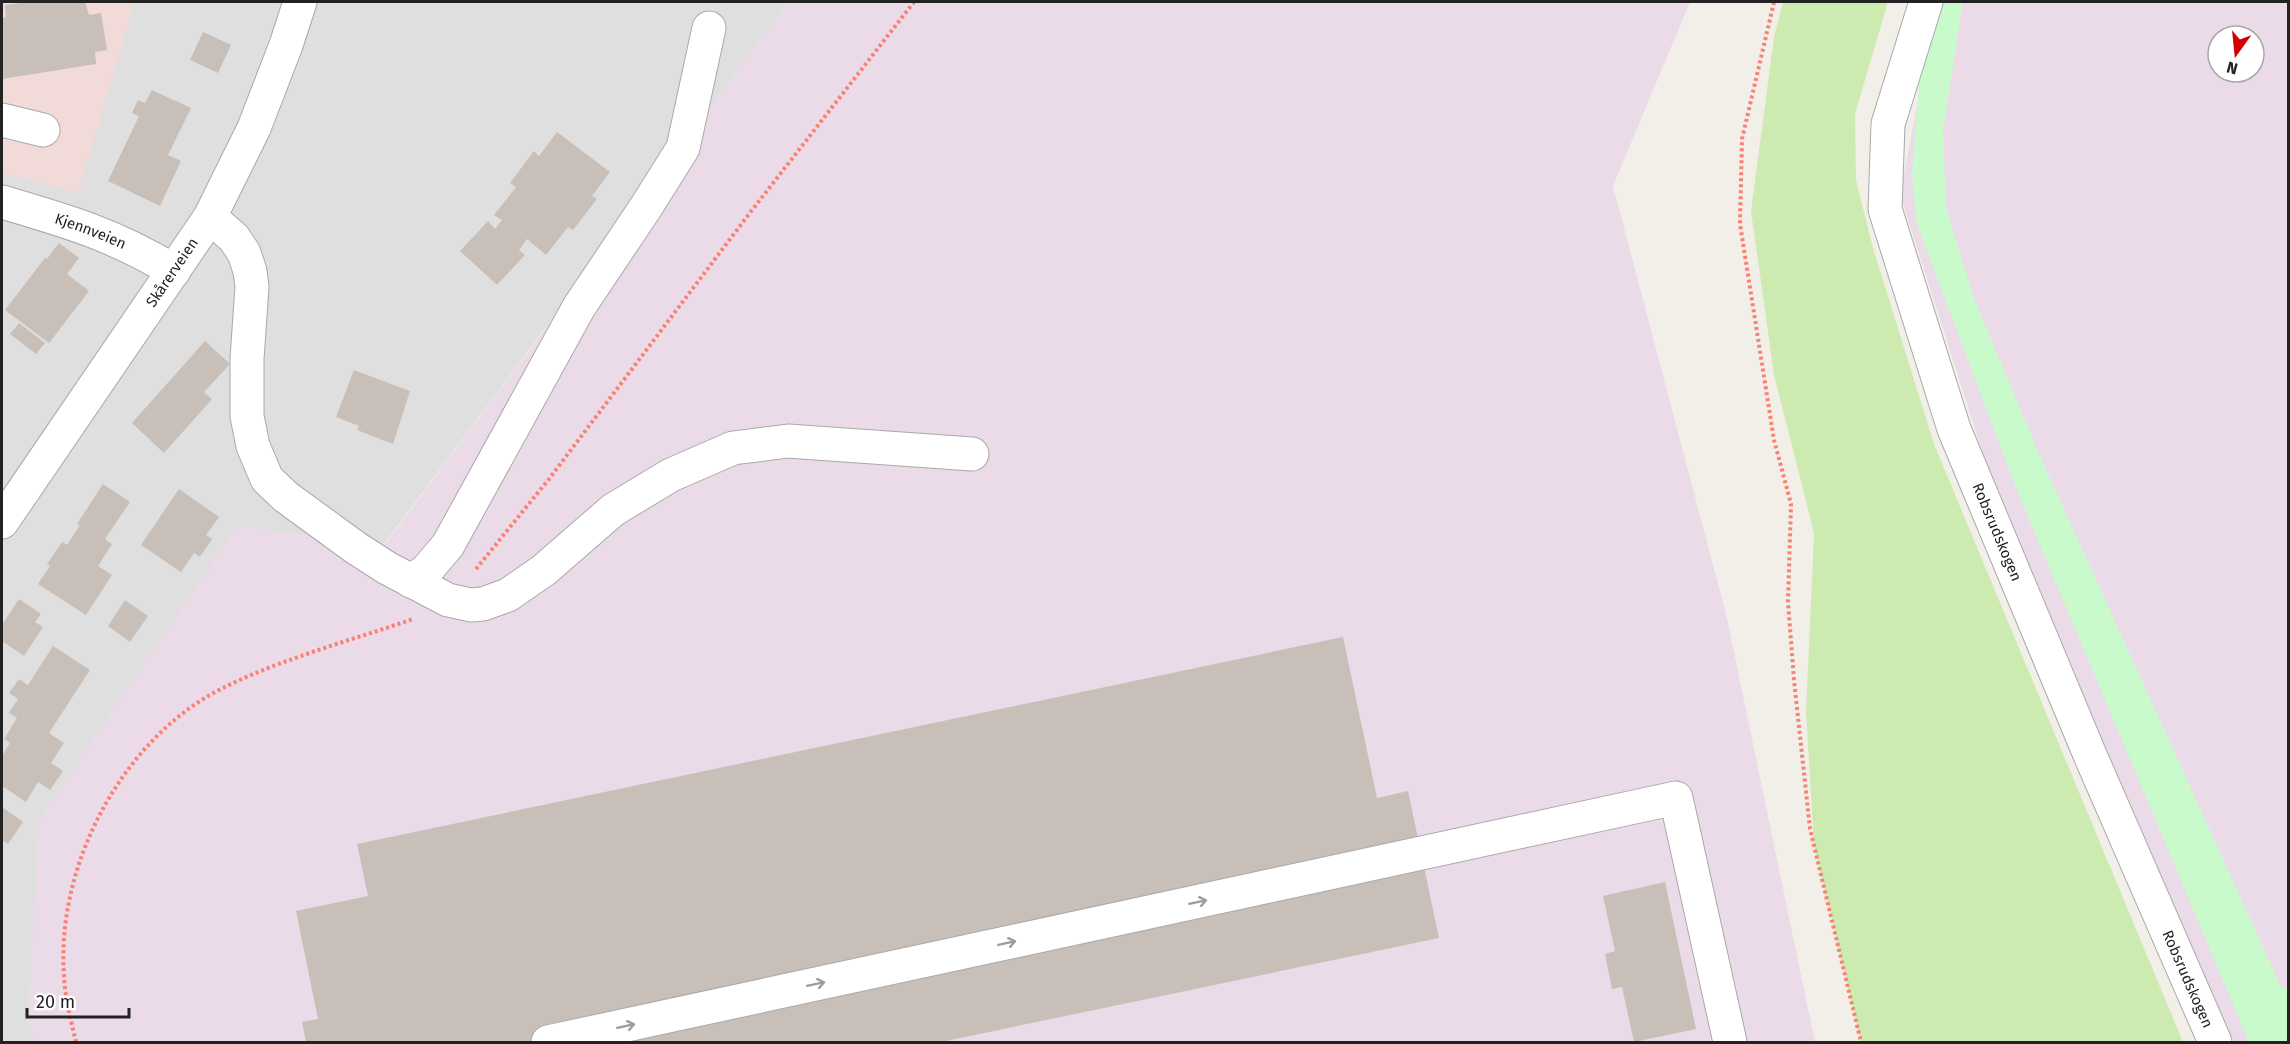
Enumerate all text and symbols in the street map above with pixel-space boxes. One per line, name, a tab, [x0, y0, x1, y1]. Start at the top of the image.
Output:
north arrow	[2206, 24, 2266, 84]
text: N	[2225, 57, 2240, 79]
street label: Kjennveien	[52, 209, 129, 253]
street label: Skårerveien	[142, 234, 202, 311]
street label: Robsrudskogen	[1968, 480, 2025, 584]
one-way arrow	[1187, 896, 1207, 907]
street label: Robsrudskogen	[2158, 927, 2217, 1031]
one-way arrow	[997, 937, 1016, 948]
one-way arrow	[807, 978, 826, 990]
scale bar	[27, 981, 129, 1019]
text: 20 m	[36, 991, 75, 1013]
one-way arrow	[616, 1019, 635, 1031]

